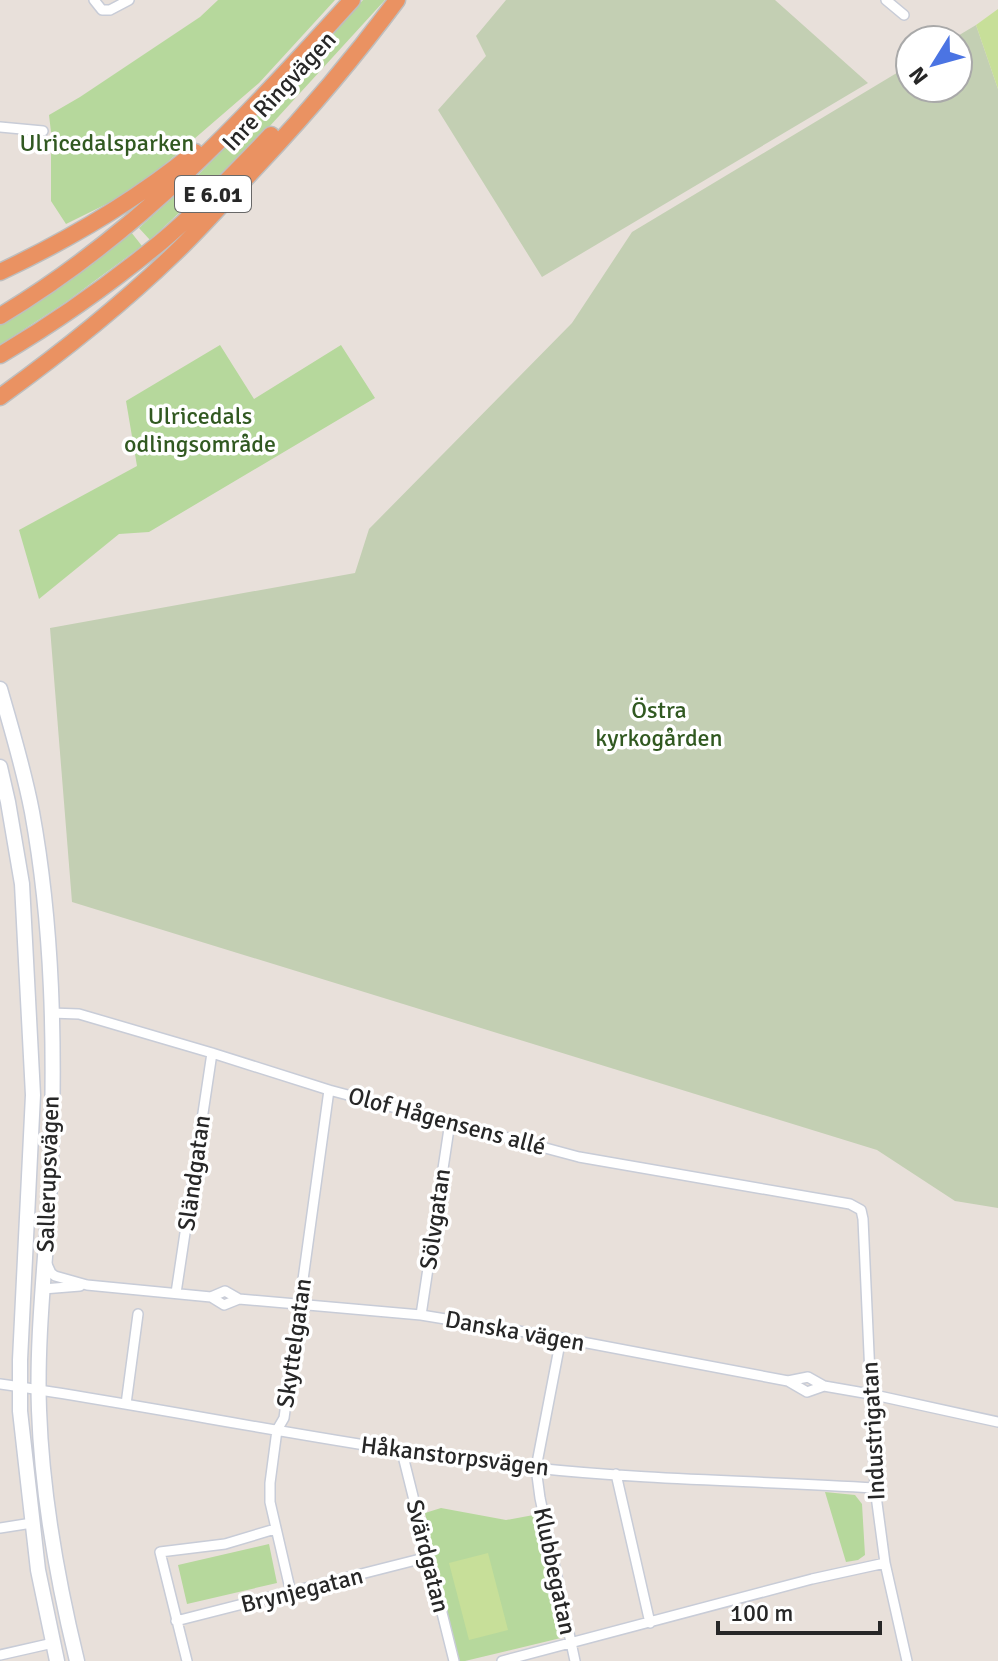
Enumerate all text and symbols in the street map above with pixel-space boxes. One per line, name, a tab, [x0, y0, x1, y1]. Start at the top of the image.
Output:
north arrow	[894, 24, 974, 104]
street label: Inre Ringvägen	[216, 25, 342, 157]
text: N	[903, 61, 934, 90]
park label: Ulricedalsparken	[20, 128, 194, 158]
road number: E 6.01	[175, 176, 251, 212]
park label: Ulricedals odlingsområde	[124, 401, 276, 459]
park label: Östra kyrkogården	[595, 695, 723, 753]
street label: Olof Hågensens allé	[345, 1080, 549, 1162]
street label: Sallerupsvägen	[30, 1095, 66, 1253]
street label: Sländgatan	[171, 1113, 217, 1233]
street label: Sölvgatan	[413, 1167, 457, 1271]
street label: Skyttelgatan	[270, 1276, 318, 1410]
street label: Danska vägen	[443, 1304, 587, 1358]
street label: Industrigatan	[854, 1361, 892, 1501]
street label: Håkanstorpsvägen	[359, 1430, 551, 1482]
street label: Svärdgatan	[399, 1496, 457, 1616]
street label: Klubbegatan	[527, 1504, 583, 1638]
street label: Brynjegatan	[238, 1560, 366, 1620]
scale bar	[718, 1585, 880, 1635]
text: 100 m	[730, 1598, 793, 1628]

